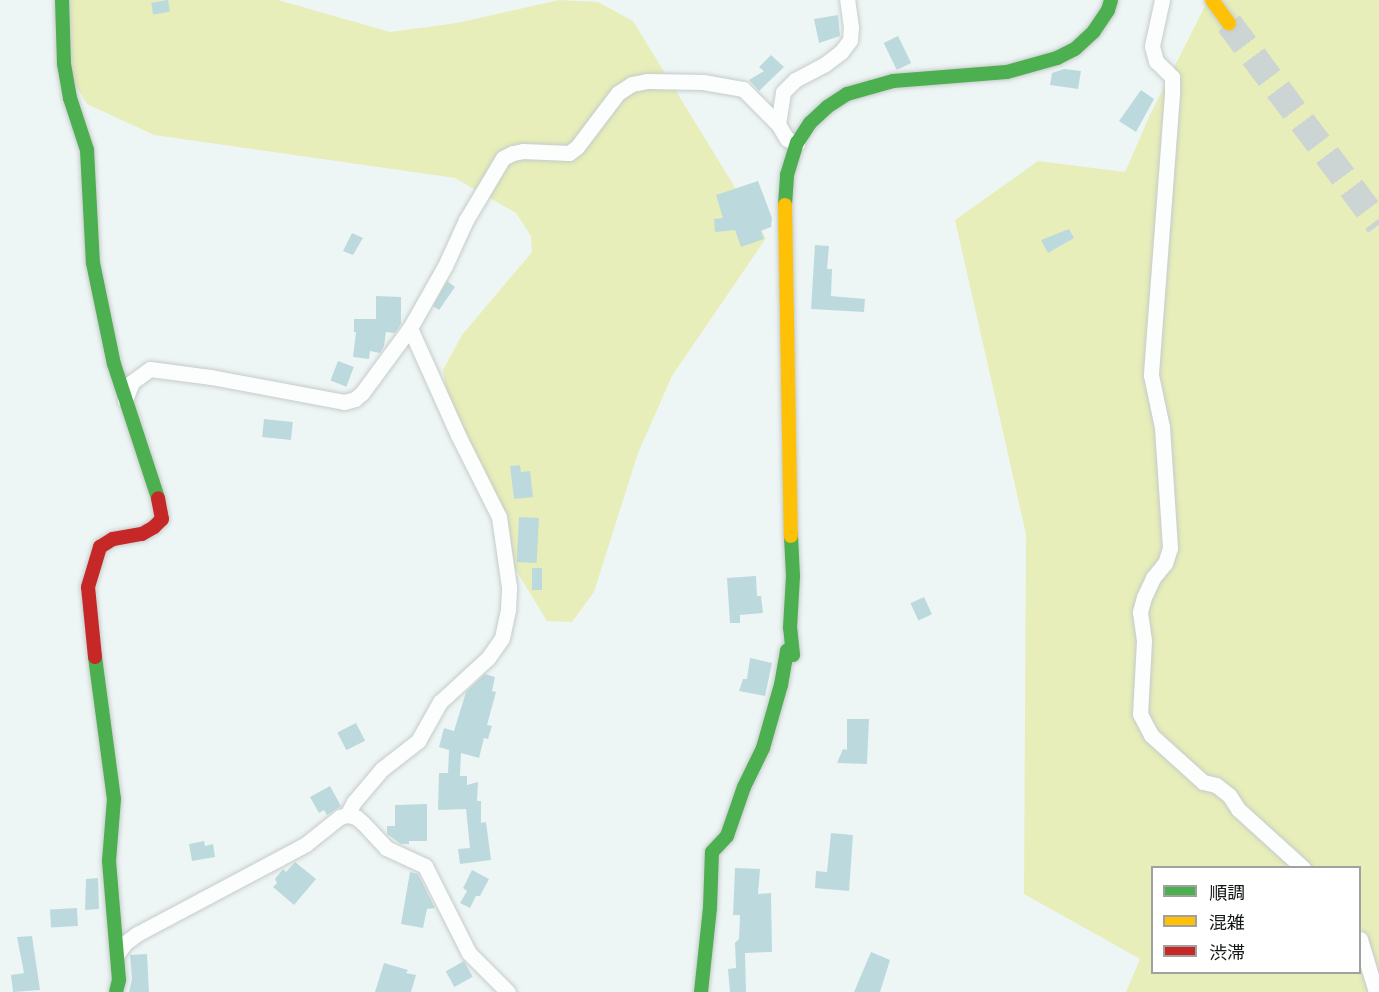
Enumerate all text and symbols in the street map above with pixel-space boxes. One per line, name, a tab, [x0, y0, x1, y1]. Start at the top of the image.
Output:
legend	[1151, 866, 1361, 974]
text: 順調	[1209, 882, 1245, 903]
text: 混雑	[1209, 912, 1245, 933]
text: 渋滞	[1209, 942, 1245, 963]

